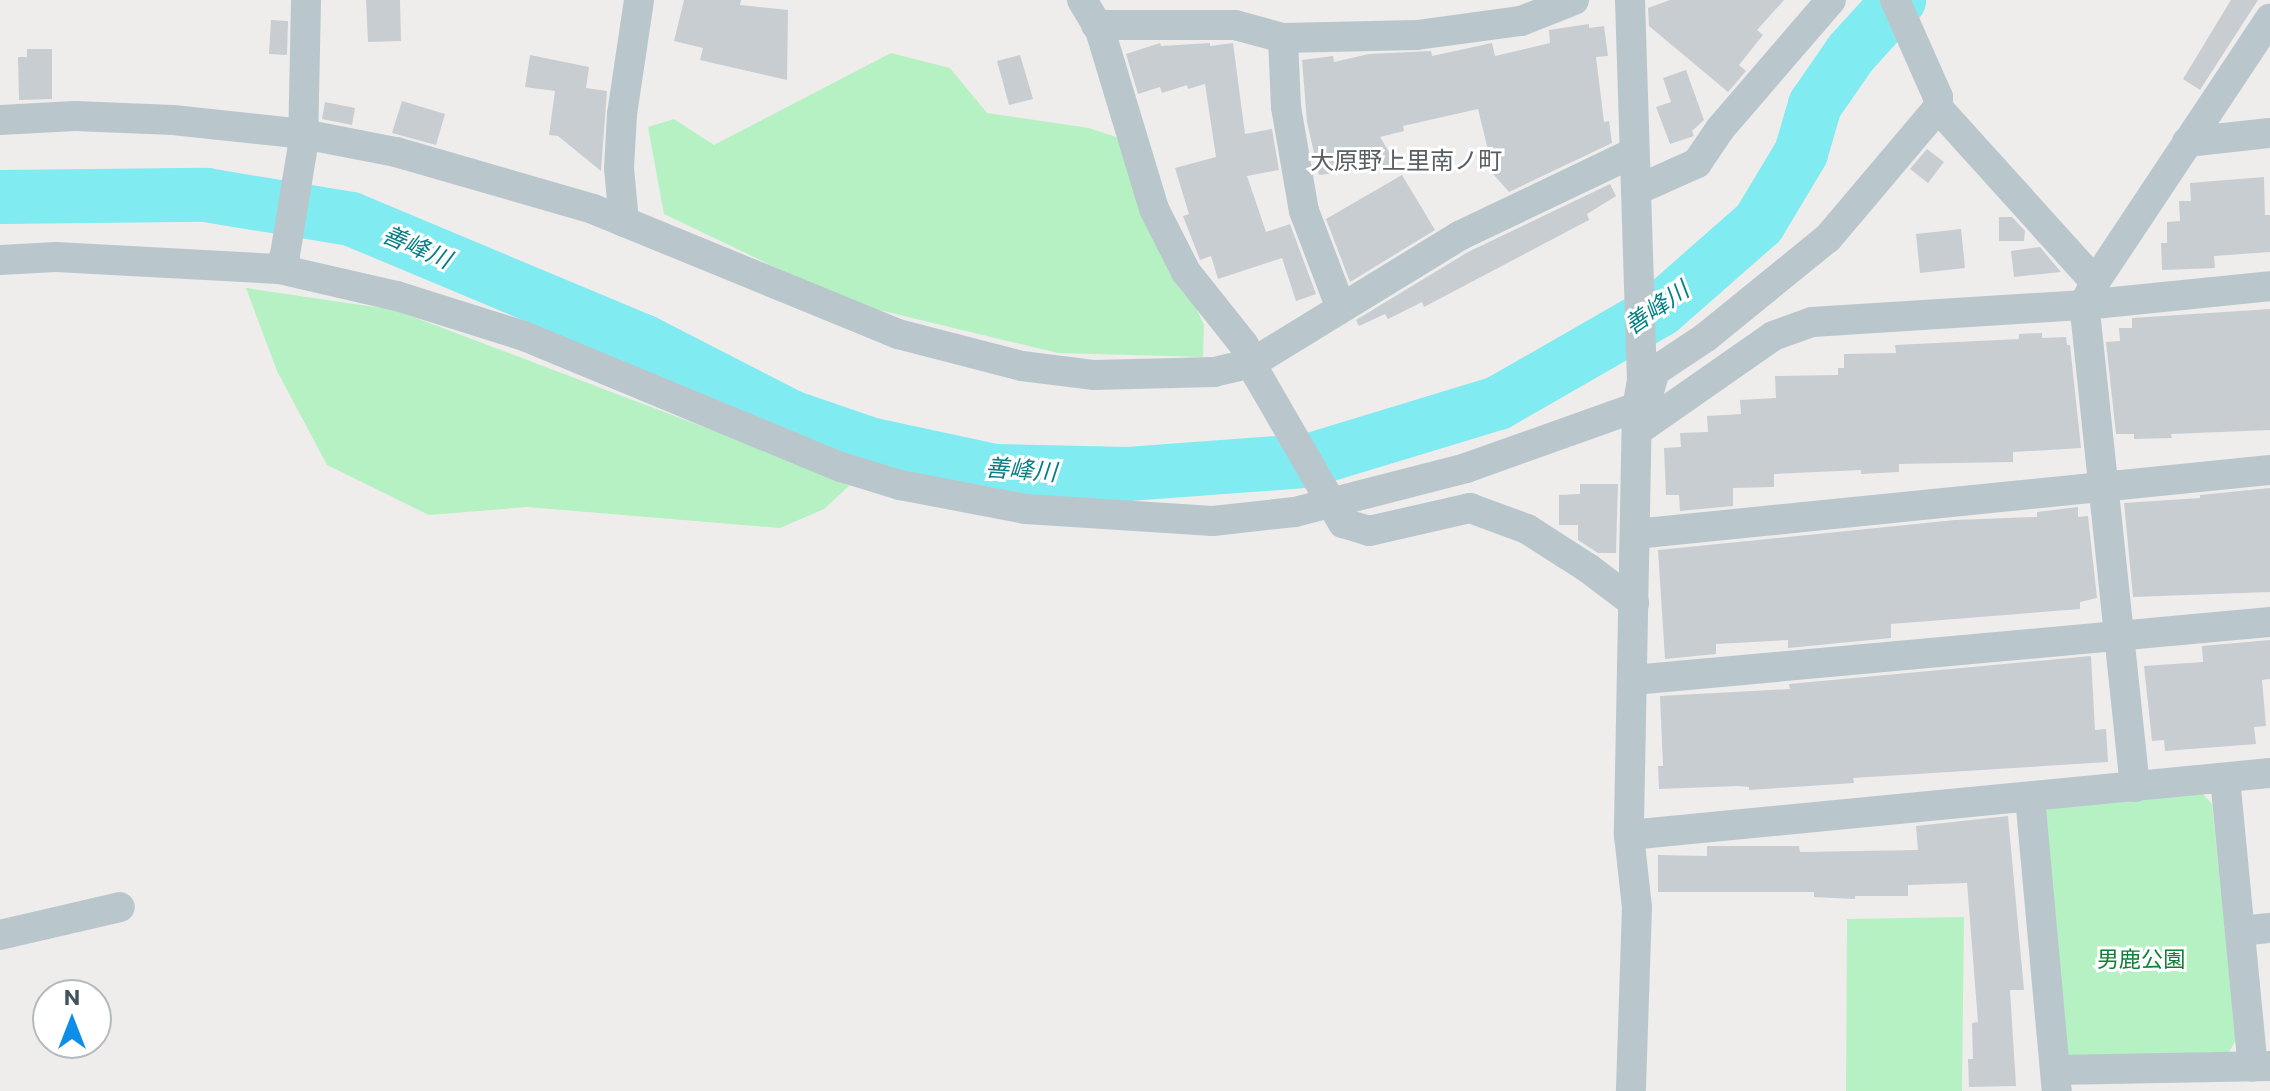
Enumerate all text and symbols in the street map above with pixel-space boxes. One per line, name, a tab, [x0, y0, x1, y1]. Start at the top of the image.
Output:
district label: 大原野上里南ノ町	[1310, 146, 1502, 174]
water label: 善峰川	[378, 219, 456, 273]
water label: 善峰川	[1618, 275, 1694, 339]
water label: 善峰川	[984, 452, 1058, 486]
park label: 男鹿公園	[2097, 946, 2185, 972]
north arrow	[32, 979, 112, 1059]
text: N	[64, 983, 80, 1010]

